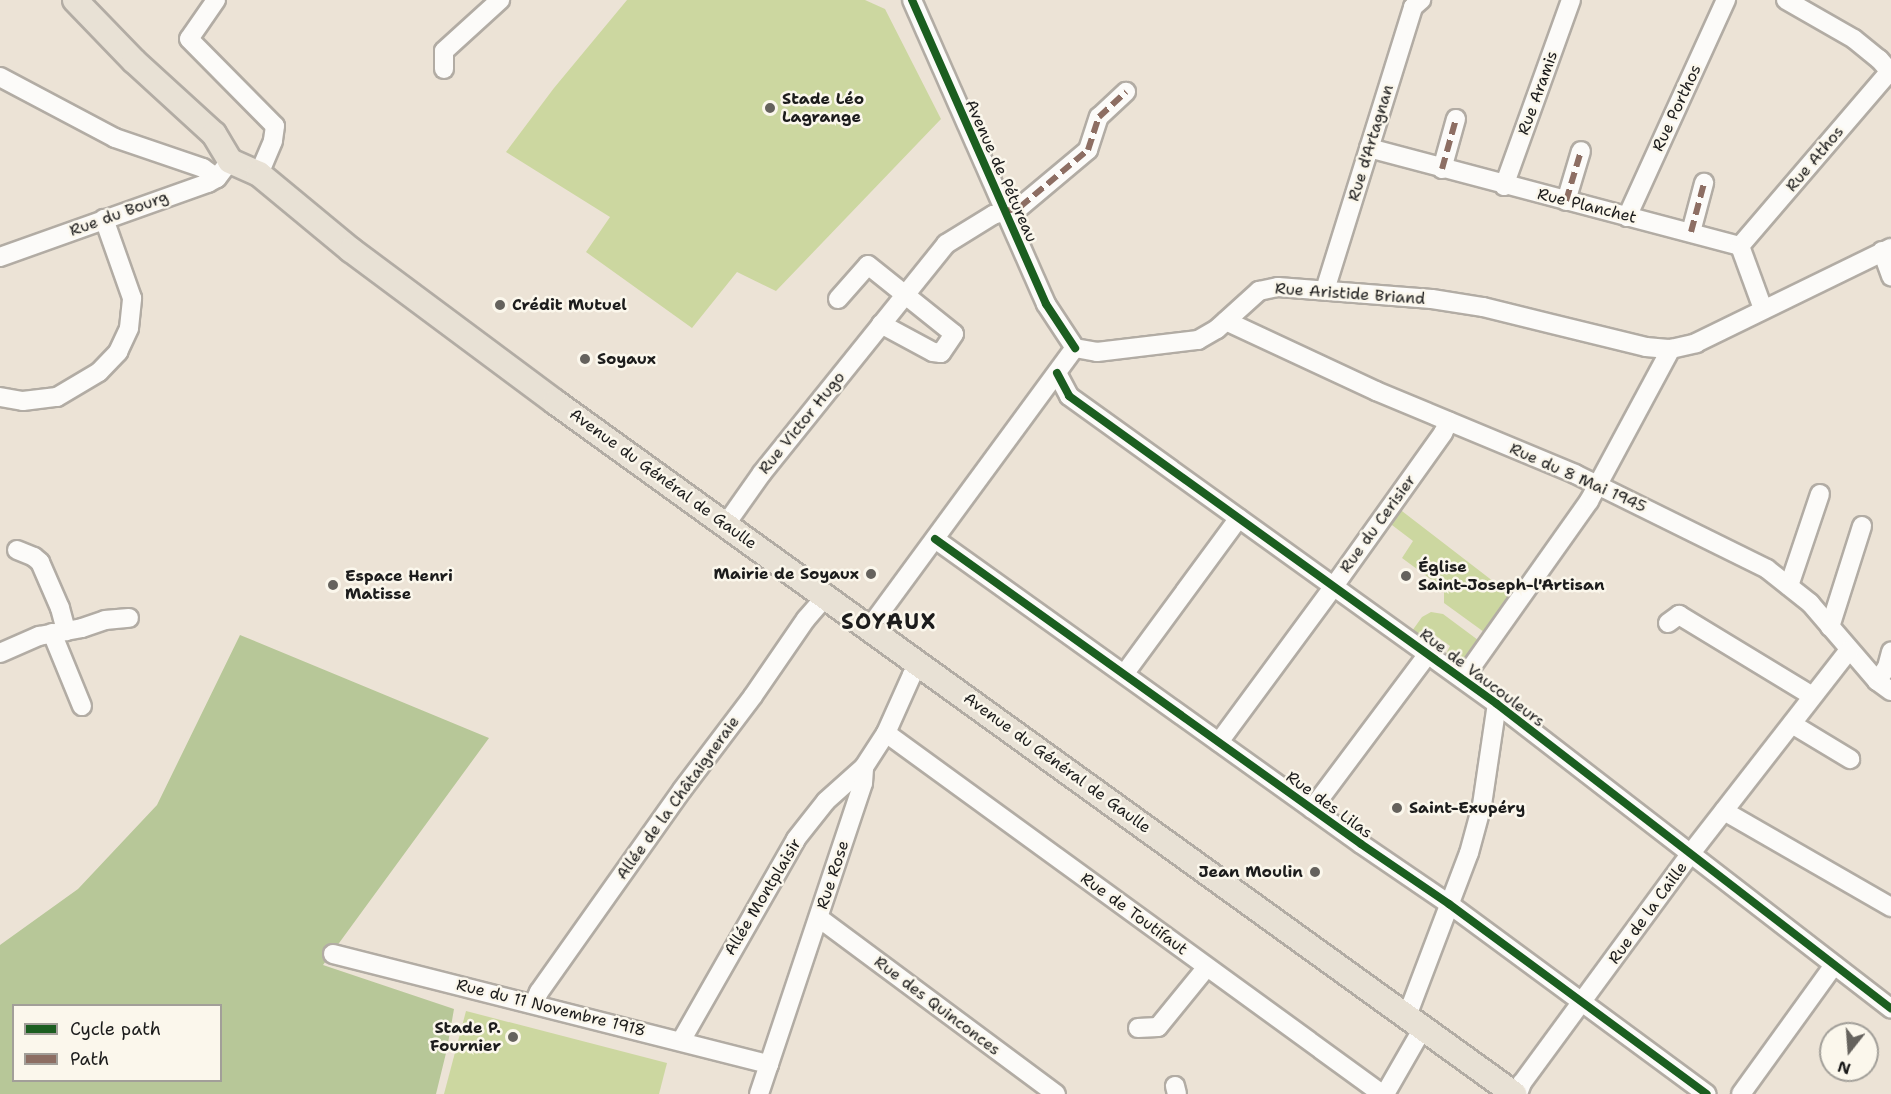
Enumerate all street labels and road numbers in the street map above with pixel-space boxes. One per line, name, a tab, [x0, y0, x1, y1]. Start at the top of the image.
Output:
street label: Rue Aramis	[1514, 48, 1562, 138]
street label: Rue Porthos	[1649, 62, 1705, 154]
street label: Rue d'Artagnan	[1344, 82, 1398, 204]
street label: Avenue de Pétureau	[961, 97, 1041, 245]
street label: Rue Athos	[1782, 122, 1848, 196]
street label: Rue Planchet	[1535, 184, 1639, 228]
street label: Rue du Bourg	[67, 187, 171, 241]
street label: Rue Aristide Briand	[1274, 279, 1426, 309]
street label: Rue Victor Hugo	[755, 368, 849, 478]
street label: Avenue du Général de Gaulle	[566, 405, 760, 553]
street label: Rue du 8 Mai 1945	[1507, 439, 1649, 517]
street label: Rue du Cerisier	[1336, 471, 1420, 577]
street label: Rue de Vaucouleurs	[1416, 625, 1548, 731]
street label: Avenue du Général de Gaulle	[960, 689, 1154, 837]
street label: Allée de la Châtaigneraie	[612, 713, 744, 883]
street label: Rue des Lilas	[1282, 767, 1376, 843]
street label: Allée Montplaisir	[721, 835, 805, 959]
street label: Rue Rose	[813, 838, 853, 912]
street label: Rue de la Caille	[1605, 858, 1691, 968]
street label: Rue de Toutifaut	[1077, 869, 1191, 959]
street label: Rue des Quinconces	[870, 952, 1004, 1060]
street label: Rue du 11 Novembre 1918	[454, 975, 648, 1041]

